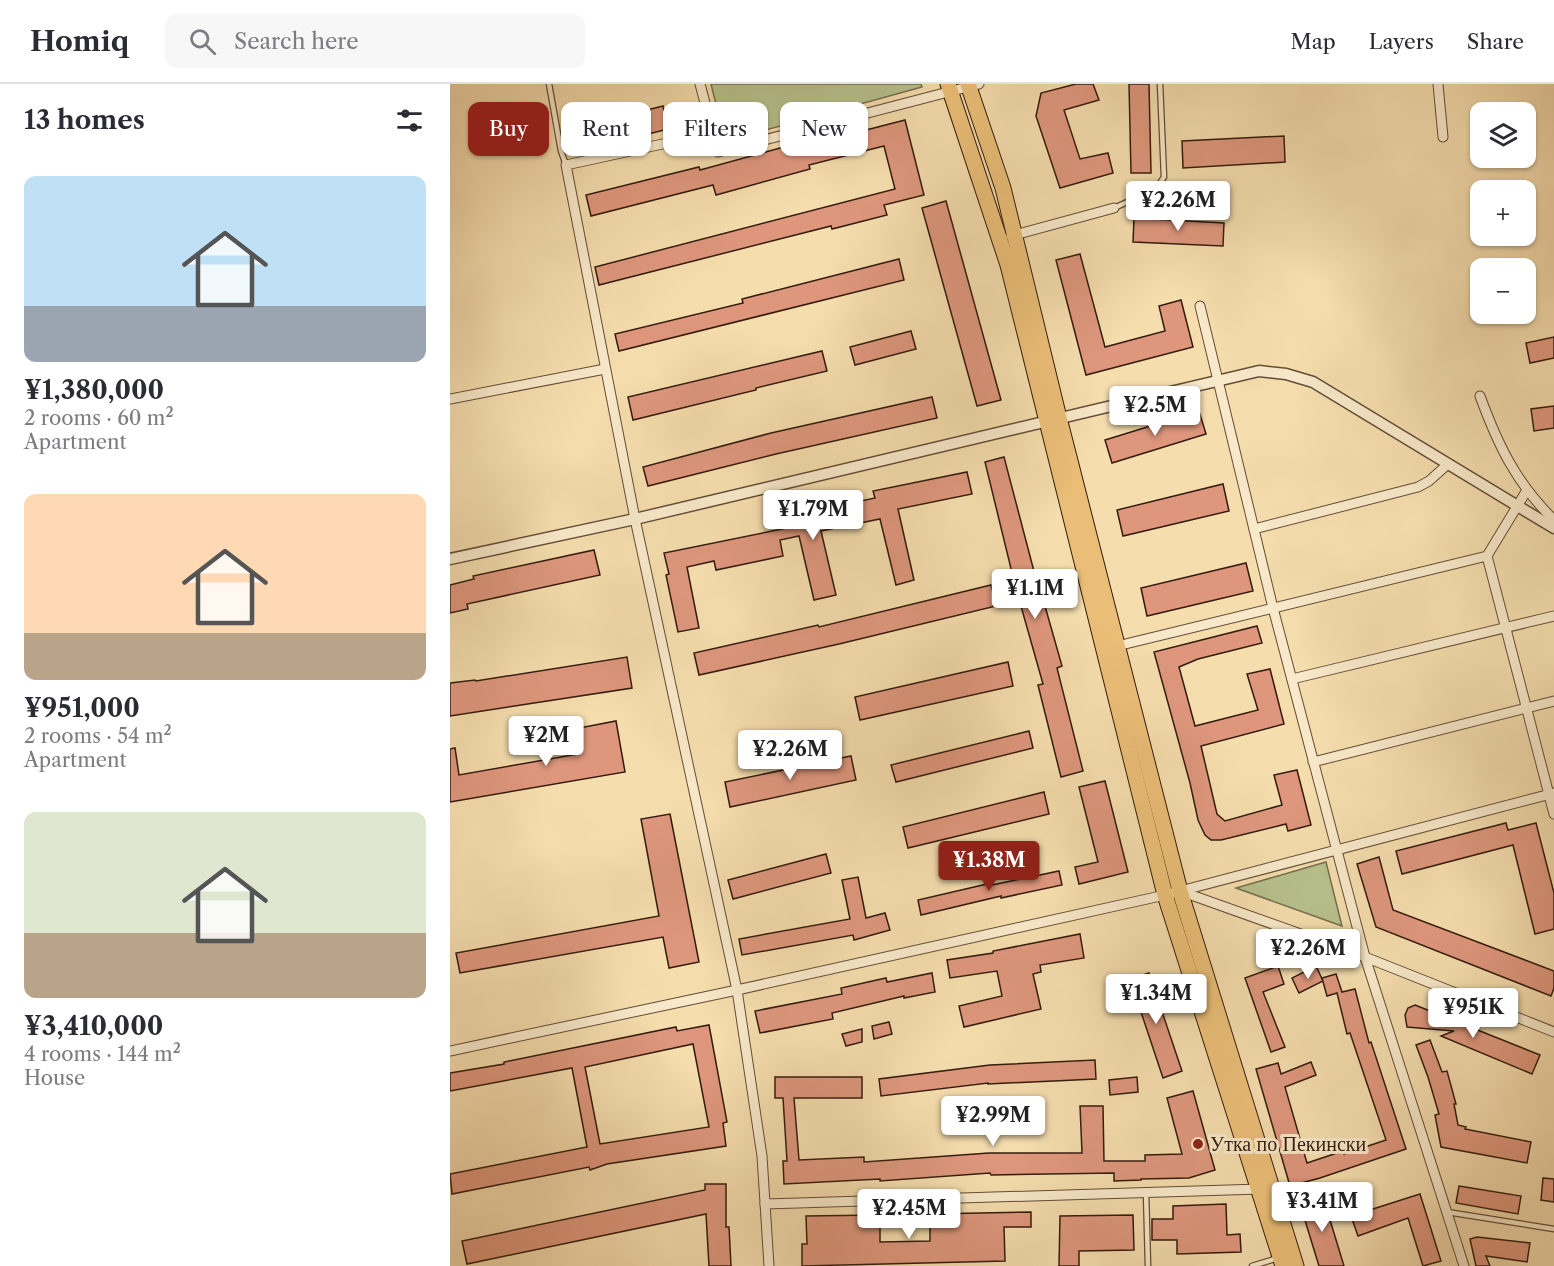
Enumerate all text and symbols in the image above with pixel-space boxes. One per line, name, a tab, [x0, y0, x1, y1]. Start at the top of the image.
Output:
search box	[165, 14, 585, 68]
text: Homiq	[30, 24, 129, 58]
icon: search	[186, 25, 219, 58]
text: Search here	[234, 28, 359, 55]
text: Map	[1291, 29, 1336, 54]
text: Layers	[1369, 29, 1434, 54]
text: Share	[1467, 29, 1524, 54]
chip: Buy	[468, 102, 549, 156]
chip: Rent	[561, 102, 651, 156]
chip: Filters	[663, 102, 768, 156]
chip: New	[780, 102, 868, 156]
map controls	[1470, 102, 1536, 324]
button: layers	[1470, 102, 1536, 168]
text: 13 homes	[24, 104, 145, 136]
icon: filters	[393, 104, 426, 137]
button: +	[1470, 180, 1536, 246]
pin: ¥2.26M	[1129, 181, 1227, 232]
text: ¥2.26M	[1140, 188, 1216, 212]
icon: home	[171, 215, 279, 323]
button: −	[1470, 258, 1536, 324]
text: ¥1,380,000	[24, 374, 164, 406]
pin: ¥2.5M	[1113, 386, 1197, 437]
text: ¥2.5M	[1123, 393, 1187, 417]
text: 2 rooms · 60 m²	[24, 406, 174, 430]
text: Apartment	[24, 430, 127, 454]
pin: ¥1.79M	[764, 490, 862, 541]
text: ¥1.79M	[777, 497, 849, 521]
icon: home	[171, 533, 279, 641]
pin: ¥1.1M	[993, 569, 1077, 620]
text: ¥1.1M	[1006, 576, 1064, 600]
text: ¥951,000	[24, 692, 140, 724]
pin: ¥2M	[517, 716, 575, 767]
text: ¥2M	[523, 723, 569, 747]
text: 2 rooms · 54 m²	[24, 724, 172, 748]
pin: ¥2.26M	[741, 730, 839, 781]
text: ¥2.26M	[752, 737, 828, 761]
text: Apartment	[24, 748, 127, 772]
pin: ¥1.38M	[940, 841, 1038, 892]
text: ¥1.38M	[952, 848, 1026, 872]
icon: home	[171, 851, 279, 959]
pin: ¥2.26M	[1259, 929, 1357, 980]
text: ¥2.26M	[1270, 936, 1346, 960]
pin: ¥1.34M	[1107, 974, 1205, 1025]
text: ¥1.34M	[1120, 981, 1192, 1005]
pin: ¥951K	[1431, 988, 1515, 1039]
text: ¥951K	[1442, 995, 1504, 1019]
text: ¥3,410,000	[24, 1010, 163, 1042]
text: 4 rooms · 144 m²	[24, 1042, 181, 1066]
text: House	[24, 1066, 85, 1090]
pin: ¥2.99M	[944, 1096, 1042, 1147]
text: ¥2.99M	[955, 1103, 1031, 1127]
place label: Утка по Пекински	[1210, 1132, 1367, 1156]
marker: Утка по Пекински	[1191, 1137, 1205, 1151]
pin: ¥3.41M	[1273, 1182, 1371, 1233]
pin: ¥2.45M	[860, 1189, 958, 1240]
text: ¥3.41M	[1286, 1189, 1358, 1213]
text: ¥2.45M	[871, 1196, 947, 1220]

